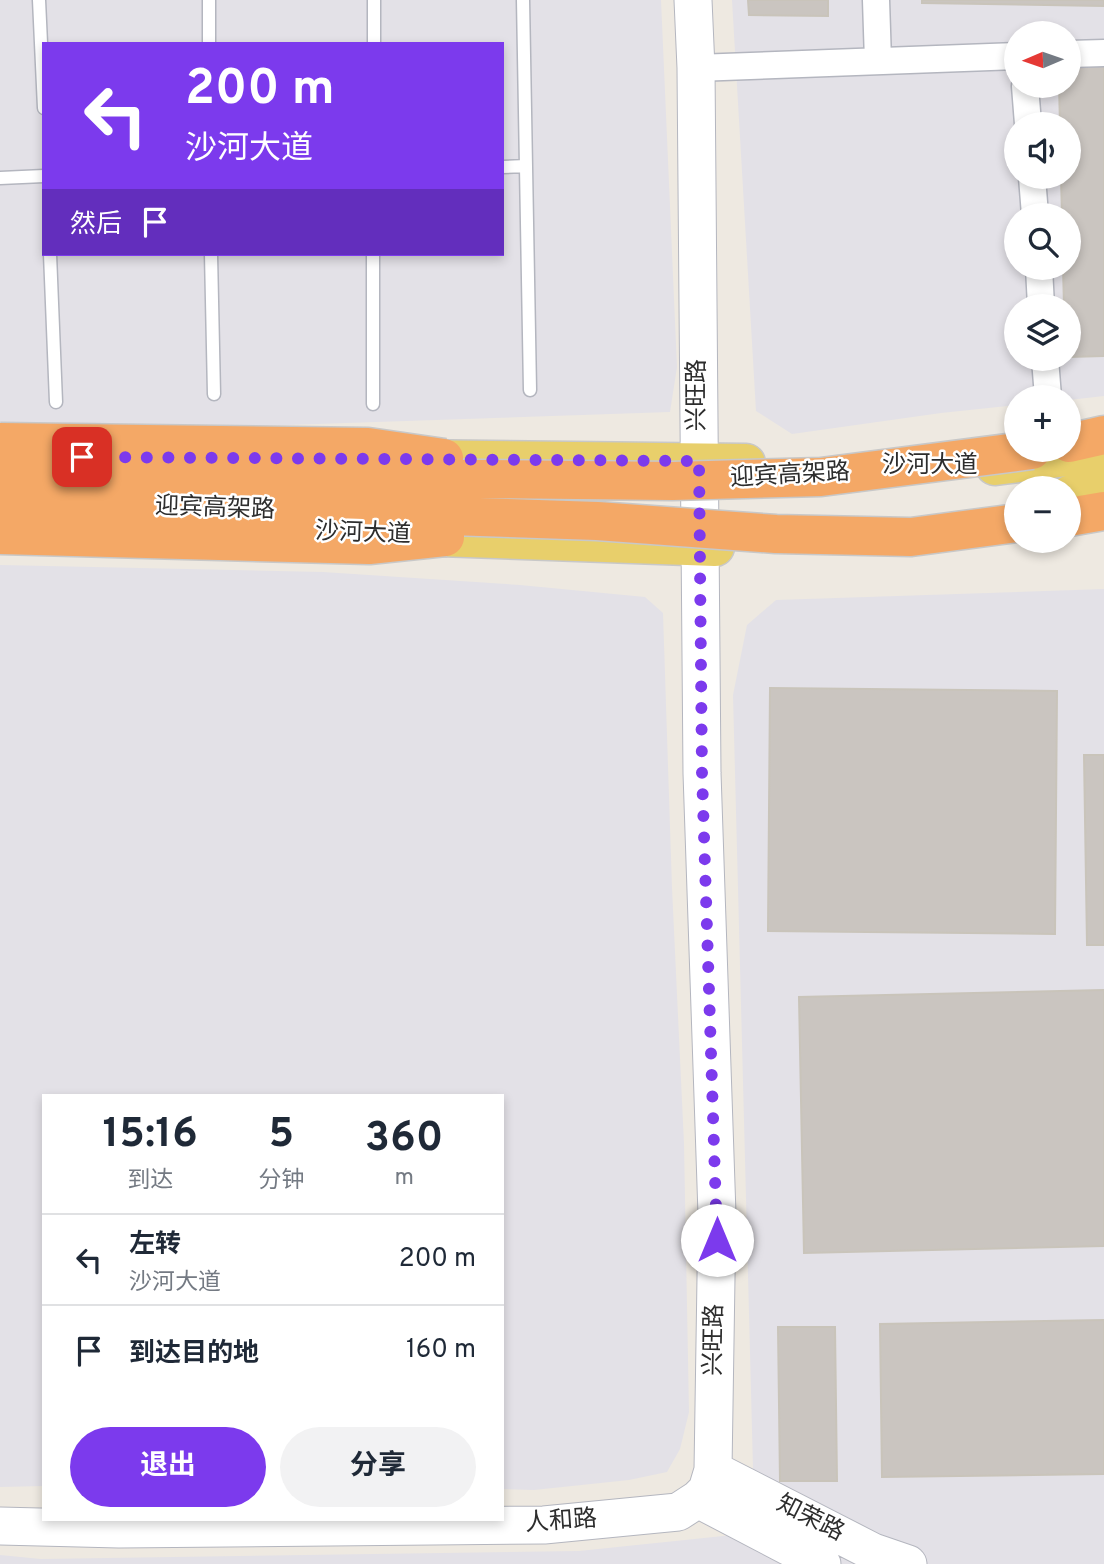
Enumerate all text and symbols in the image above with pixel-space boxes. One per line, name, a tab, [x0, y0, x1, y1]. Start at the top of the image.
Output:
north arrow	[1004, 21, 1082, 98]
map controls	[1004, 21, 1081, 553]
text: 200 m	[185, 60, 335, 122]
icon: left	[70, 70, 161, 161]
button: sound	[1004, 112, 1081, 189]
text: 沙河大道	[185, 130, 313, 170]
icon: arrive	[136, 203, 174, 241]
button: search	[1004, 203, 1081, 280]
text: 然后	[70, 209, 122, 242]
button: layers	[1004, 294, 1081, 371]
street label: 兴旺路	[683, 359, 713, 431]
button: +	[1004, 385, 1081, 462]
pin	[52, 427, 112, 487]
icon: arrive	[63, 438, 101, 476]
street label: 沙河大道	[882, 451, 978, 481]
street label: 迎宾高架路	[729, 458, 851, 494]
button: −	[1004, 476, 1081, 553]
street label: 迎宾高架路	[155, 492, 275, 526]
street label: 沙河大道	[315, 517, 411, 551]
text: 15:16	[103, 1109, 198, 1162]
text: 5	[268, 1109, 294, 1162]
text: 360	[365, 1113, 443, 1166]
text: m	[394, 1164, 414, 1193]
text: 到达	[127, 1167, 173, 1196]
text: 分钟	[258, 1167, 304, 1196]
position arrow	[680, 1203, 754, 1277]
text: 左转	[129, 1229, 181, 1262]
icon: left	[70, 1241, 108, 1279]
text: 200 m	[399, 1243, 476, 1276]
text: 沙河大道	[129, 1269, 221, 1298]
street label: 兴旺路	[699, 1304, 731, 1376]
icon: arrive	[70, 1332, 108, 1370]
text: 160 m	[406, 1334, 476, 1367]
text: 到达目的地	[129, 1338, 259, 1371]
button: 退出	[70, 1427, 266, 1507]
button: 分享	[280, 1427, 476, 1507]
street label: 知荣路	[771, 1489, 849, 1549]
street label: 人和路	[524, 1505, 598, 1539]

